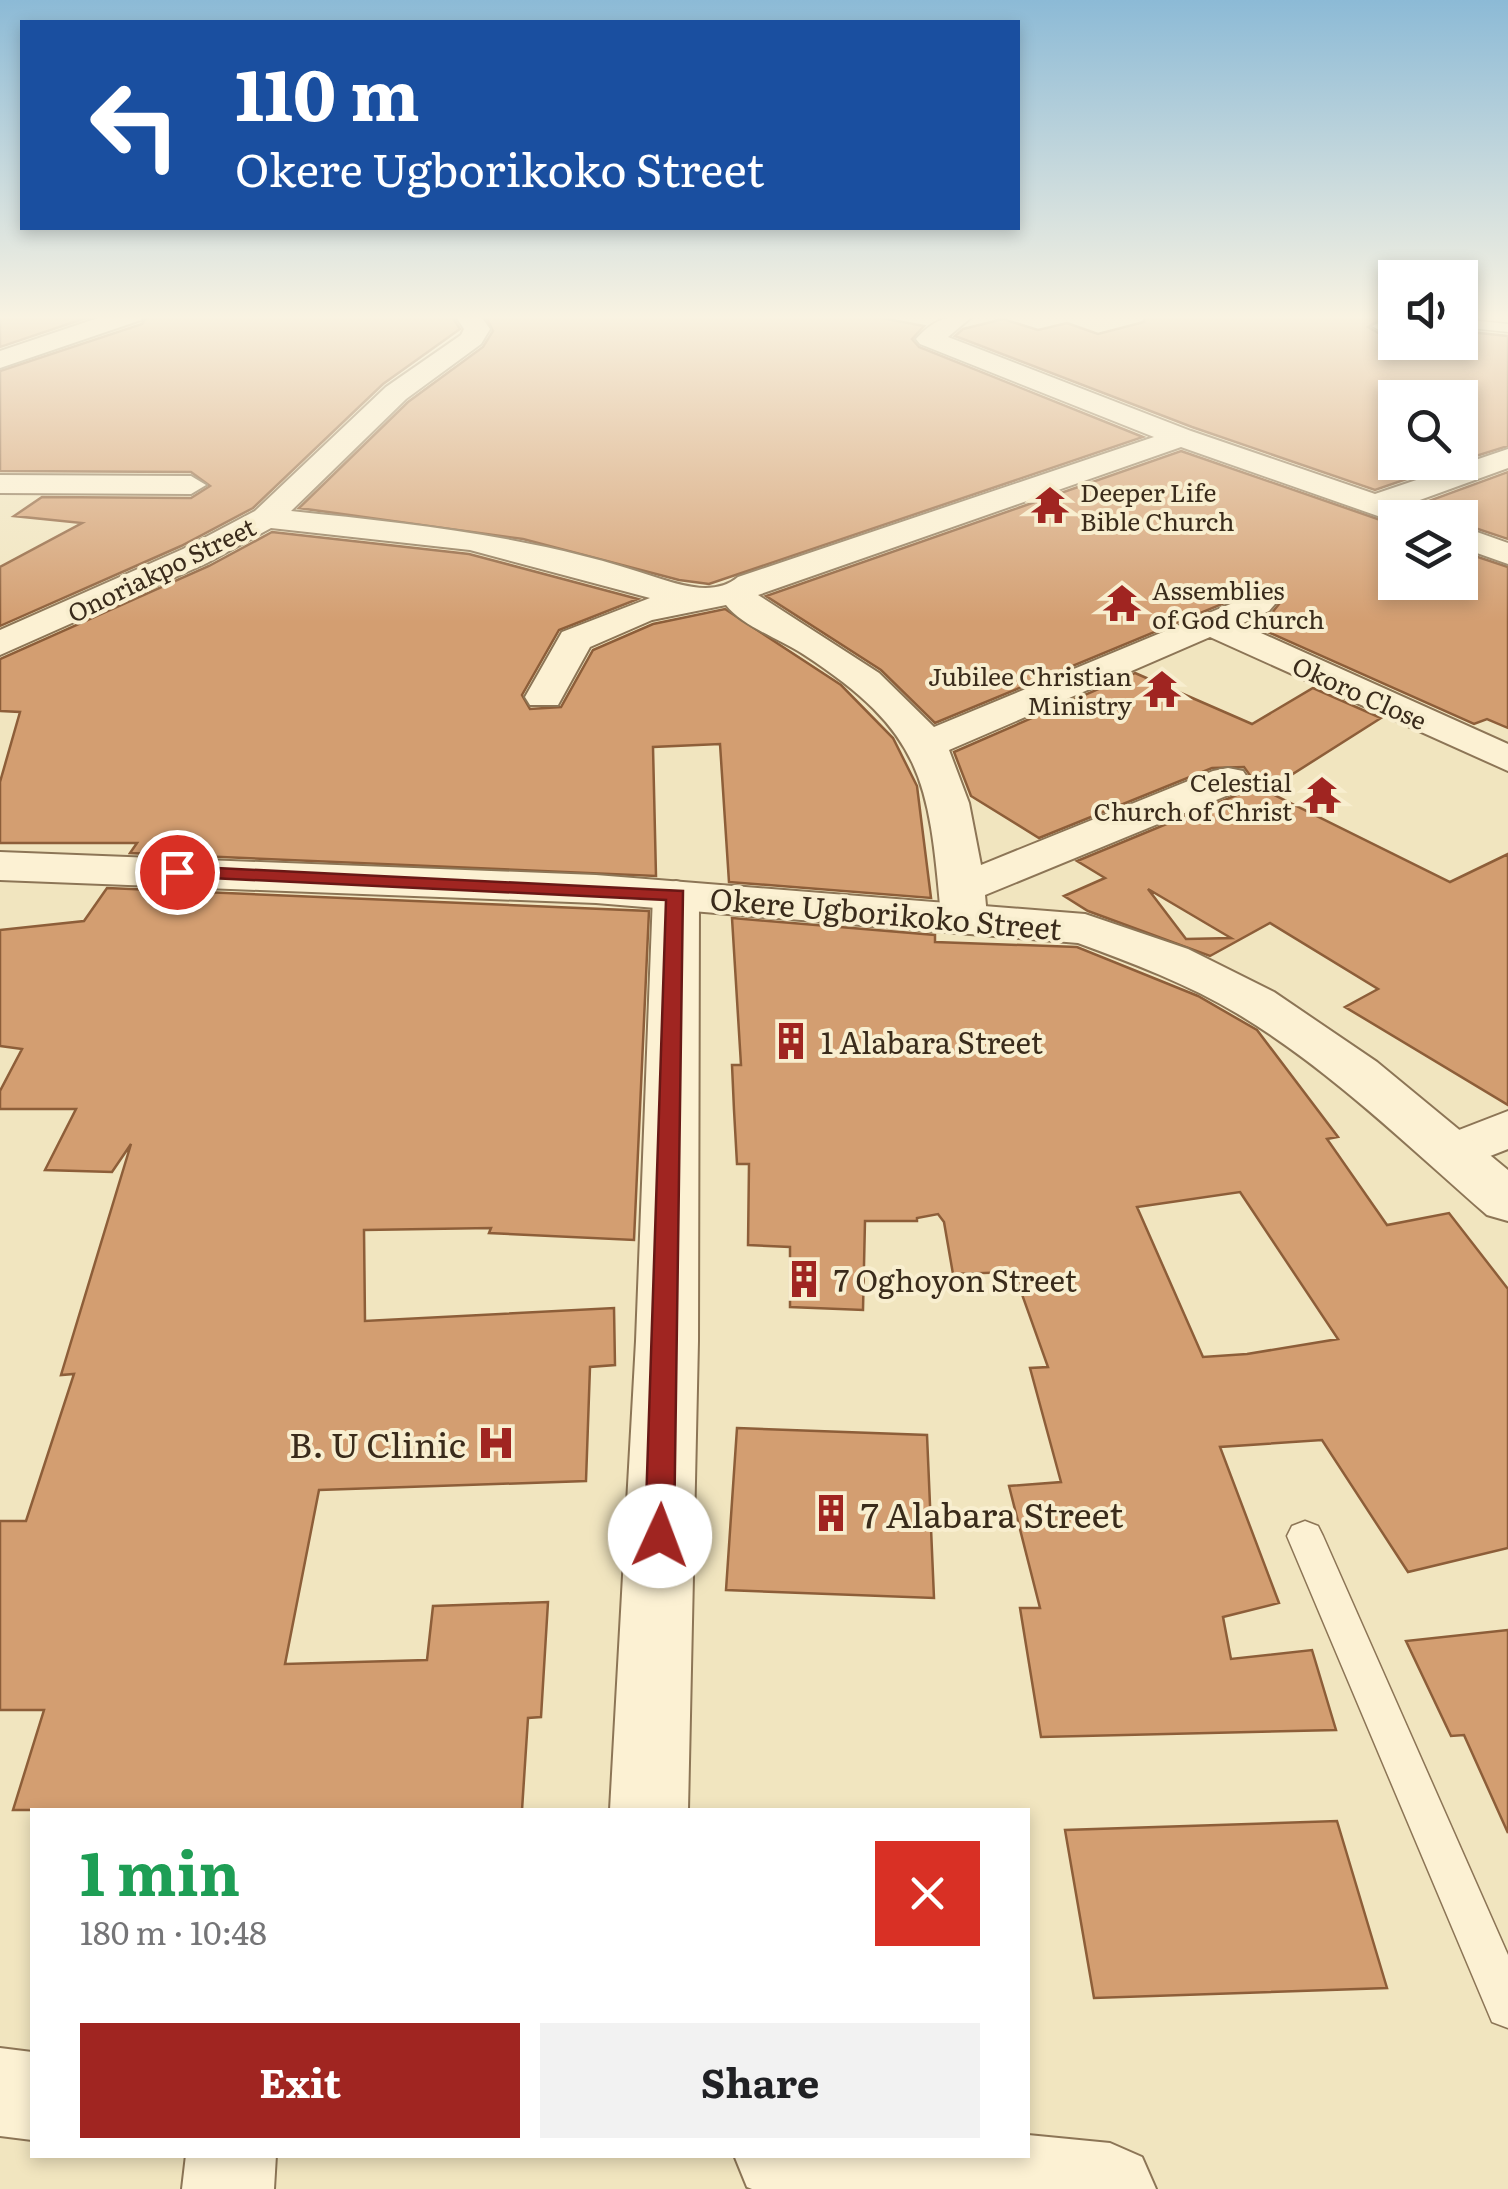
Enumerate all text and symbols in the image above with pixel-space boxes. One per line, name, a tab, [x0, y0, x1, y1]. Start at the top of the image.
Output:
text: 110 m	[235, 39, 420, 143]
icon: left	[70, 60, 200, 190]
text: Okere Ugborikoko Street	[235, 134, 764, 201]
map controls	[1378, 260, 1478, 600]
button: sound	[1378, 260, 1478, 360]
button: search	[1378, 380, 1478, 480]
place label: Deeper Life Bible Church	[1080, 473, 1235, 539]
temple icon: Deeper Life Bible Church	[1029, 484, 1071, 526]
button: layers	[1378, 500, 1478, 600]
street label: Onoriakpo Street	[61, 507, 261, 631]
place label: Assemblies of God Church	[1152, 571, 1324, 637]
temple icon: Assemblies of God Church	[1101, 582, 1143, 624]
street label: Okoro Close	[1287, 646, 1433, 738]
place label: Jubilee Christian Ministry	[928, 657, 1133, 723]
temple icon: Jubilee Christian Ministry	[1141, 668, 1183, 710]
place label: Celestial Church of Christ	[1093, 763, 1292, 829]
temple icon: Celestial Church of Christ	[1301, 774, 1343, 816]
pin	[135, 830, 220, 915]
icon: arrive	[150, 845, 205, 900]
street label: Okere Ugborikoko Street	[708, 875, 1064, 949]
place label: 1 Alabara Street	[821, 1019, 1043, 1063]
building icon: 1 Alabara Street	[770, 1020, 812, 1062]
place label: 7 Oghoyon Street	[834, 1257, 1077, 1301]
building icon: 7 Oghoyon Street	[783, 1258, 825, 1300]
place label: B. U Clinic	[289, 1417, 466, 1469]
hospital icon: B. U Clinic	[475, 1422, 517, 1464]
position arrow	[608, 1484, 712, 1588]
place label: 7 Alabara Street	[861, 1487, 1123, 1539]
building icon: 7 Alabara Street	[810, 1492, 852, 1534]
text: 1 min	[80, 1825, 240, 1914]
button: close	[875, 1841, 980, 1946]
text: 180 m · 10:48	[80, 1907, 267, 1955]
button: Exit	[80, 2023, 520, 2138]
button: Share	[540, 2023, 980, 2138]

